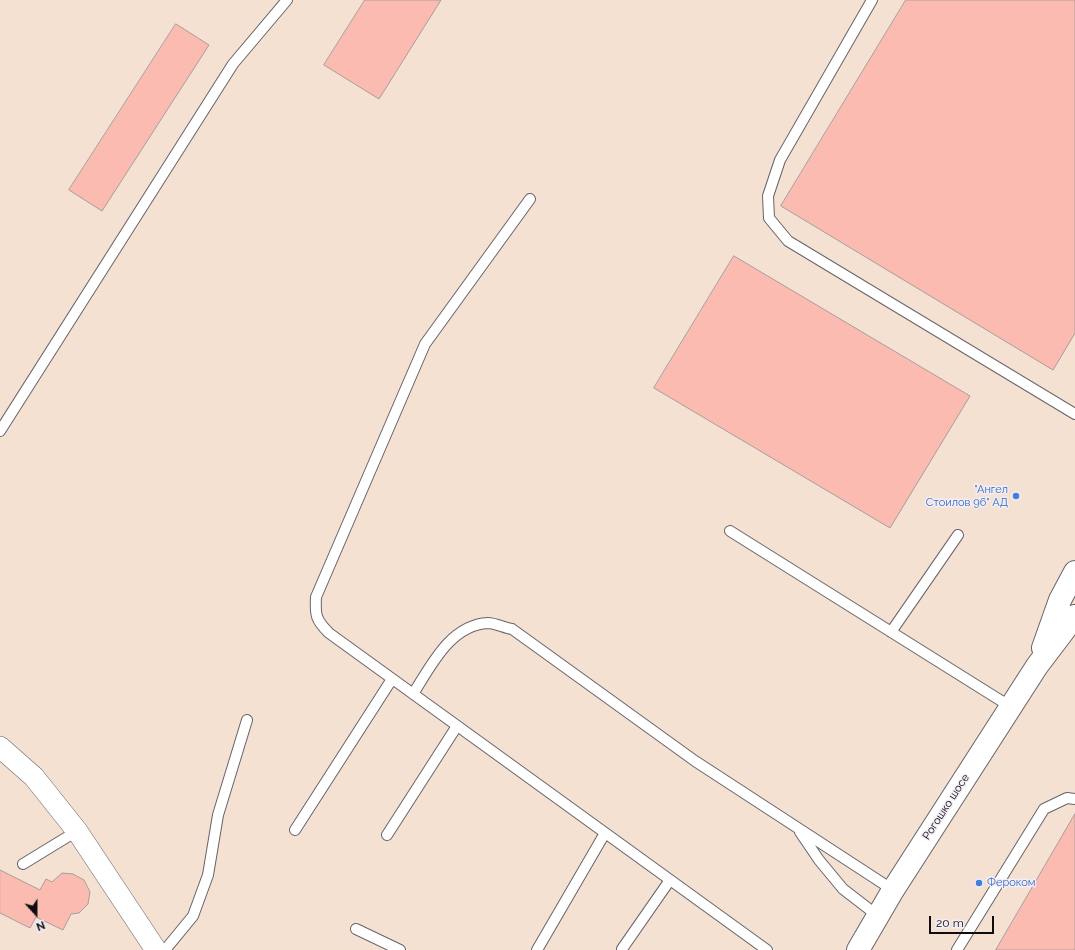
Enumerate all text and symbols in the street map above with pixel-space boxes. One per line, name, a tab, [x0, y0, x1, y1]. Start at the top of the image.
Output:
place label: "Ангел Стоилов 96" АД	[926, 483, 1008, 509]
marker: "Ангел Стоилов 96" АД	[1011, 491, 1021, 501]
street label: Рогошко шосе	[920, 772, 972, 842]
place label: Фероком	[987, 876, 1035, 890]
marker: Фероком	[974, 878, 984, 888]
north arrow	[16, 894, 56, 934]
scale bar	[931, 908, 996, 934]
text: 20 m	[936, 916, 964, 930]
text: N	[34, 918, 47, 933]

